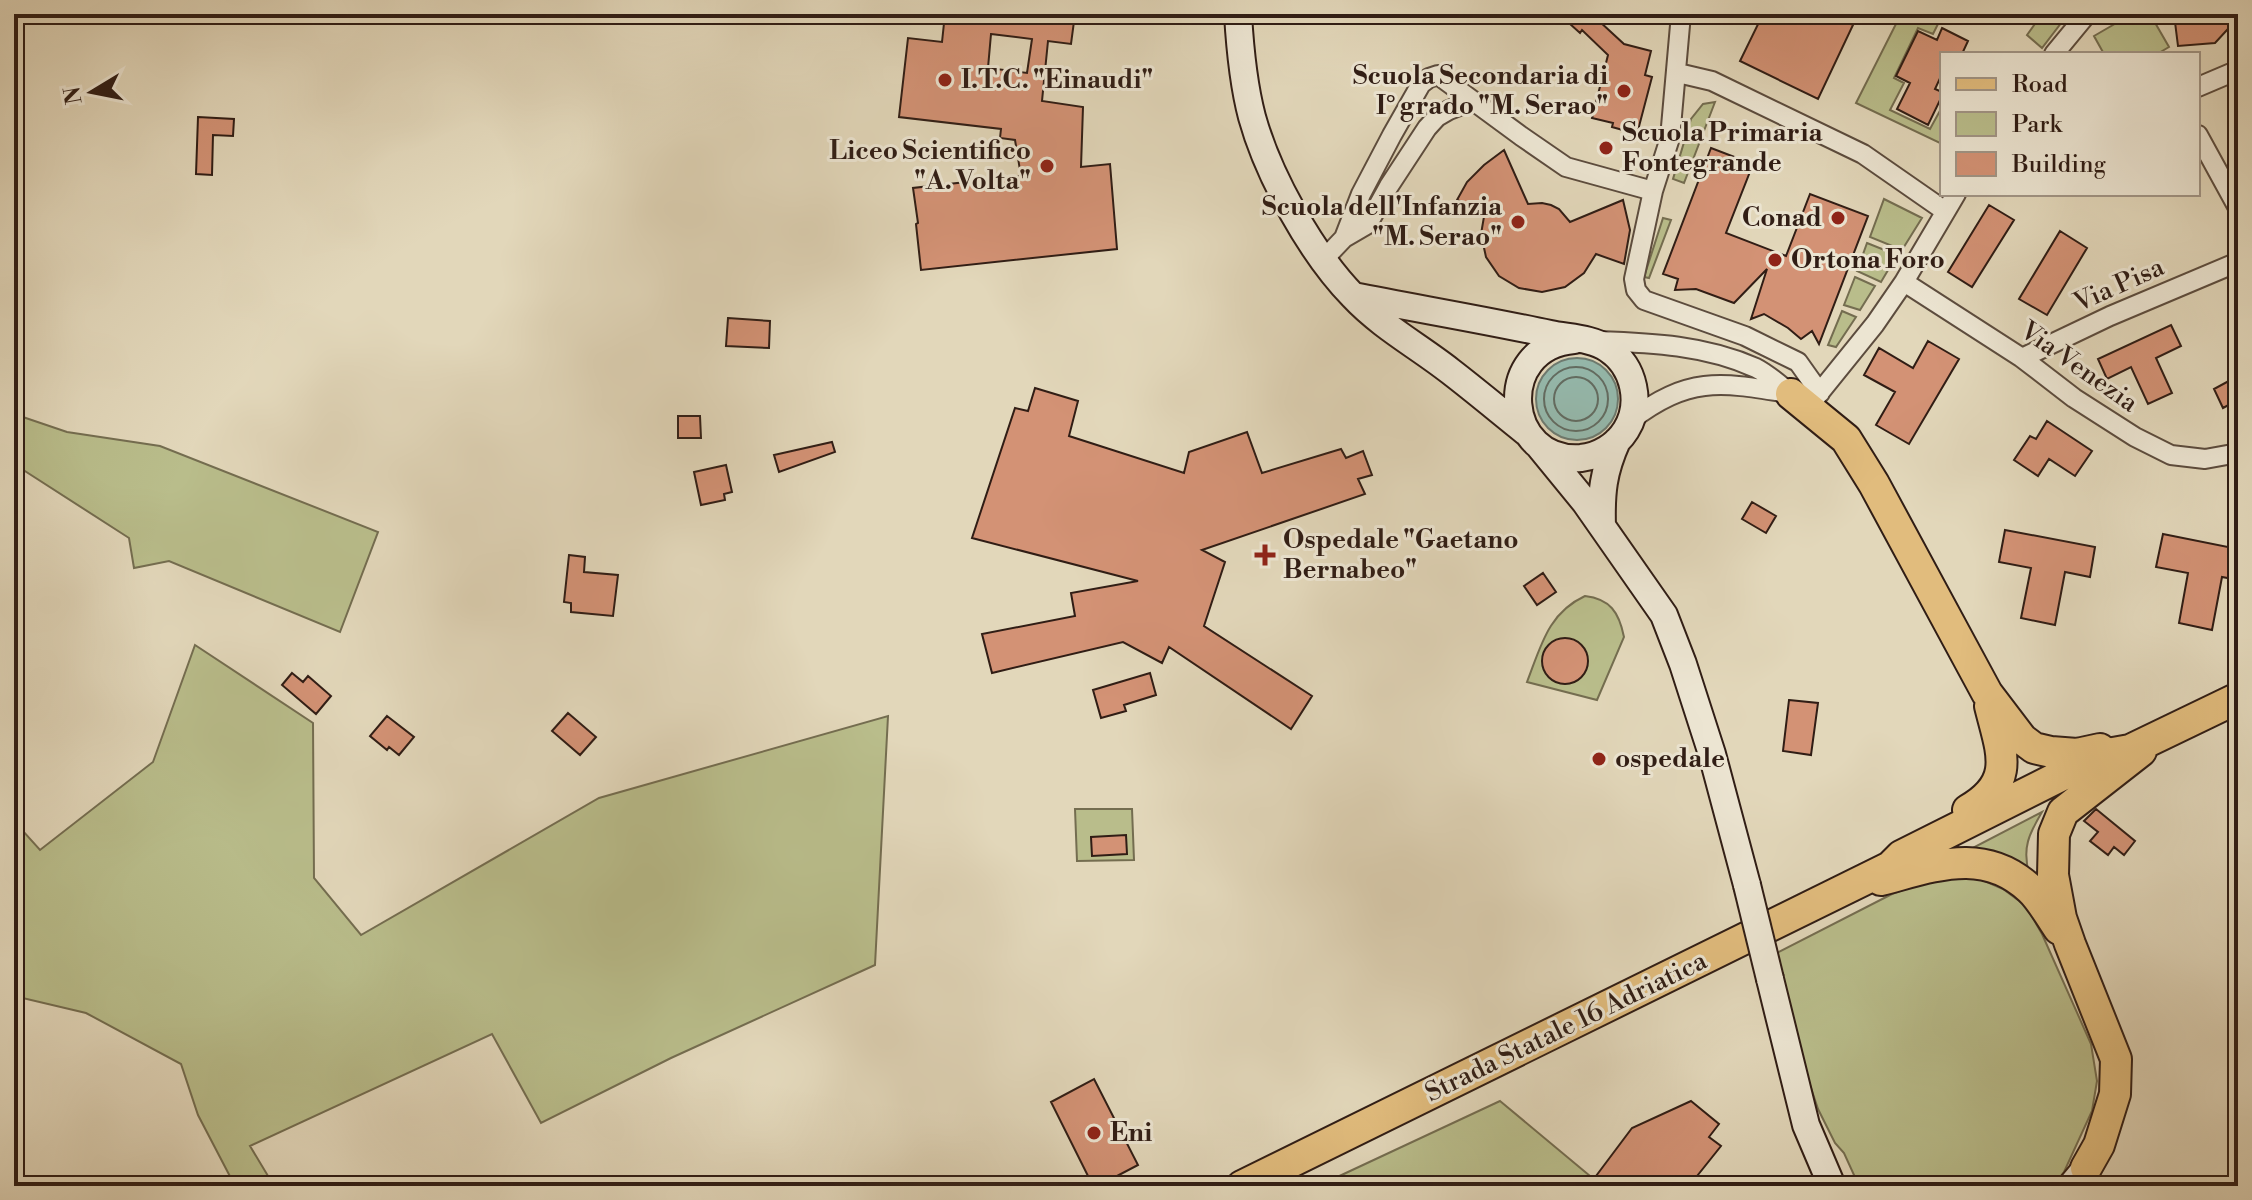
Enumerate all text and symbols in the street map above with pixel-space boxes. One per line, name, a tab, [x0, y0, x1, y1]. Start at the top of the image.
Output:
north arrow	[52, 52, 132, 132]
legend	[1940, 52, 2200, 196]
place label: Scuola Secondaria di I° grado "M. Serao"	[1353, 60, 1608, 122]
place label: I.T.C. "Einaudi"	[961, 64, 1153, 96]
text: Road	[2012, 70, 2068, 100]
marker: I.T.C. "Einaudi"	[936, 71, 954, 89]
marker: Scuola Secondaria di I° grado "M. Serao"	[1615, 82, 1633, 100]
text: N	[59, 84, 89, 106]
text: Park	[2012, 110, 2063, 140]
place label: Scuola Primaria Fontegrande	[1622, 117, 1823, 179]
place label: Liceo Scientifico "A. Volta"	[829, 135, 1031, 197]
marker: Scuola Primaria Fontegrande	[1597, 139, 1615, 157]
text: Building	[2011, 150, 2106, 180]
marker: Liceo Scientifico "A. Volta"	[1038, 157, 1056, 175]
place label: Scuola dell'Infanzia "M. Serao"	[1262, 191, 1503, 253]
place label: Conad	[1742, 202, 1822, 234]
marker: Conad	[1829, 209, 1847, 227]
marker: Scuola dell'Infanzia "M. Serao"	[1509, 213, 1527, 231]
place label: Ortona Foro	[1791, 244, 1945, 276]
marker: Ortona Foro	[1766, 251, 1784, 269]
street label: Via Pisa	[2068, 251, 2170, 319]
street label: Via Venezia	[2013, 314, 2145, 420]
place label: Ospedale "Gaetano Bernabeo"	[1283, 524, 1519, 586]
marker: Ospedale "Gaetano Bernabeo"	[1254, 544, 1276, 566]
place label: ospedale	[1615, 743, 1725, 775]
marker: ospedale	[1590, 750, 1608, 768]
street label: Strada Statale 16 Adriatica	[1420, 944, 1713, 1109]
place label: Eni	[1110, 1117, 1152, 1149]
marker: Eni	[1085, 1124, 1103, 1142]

